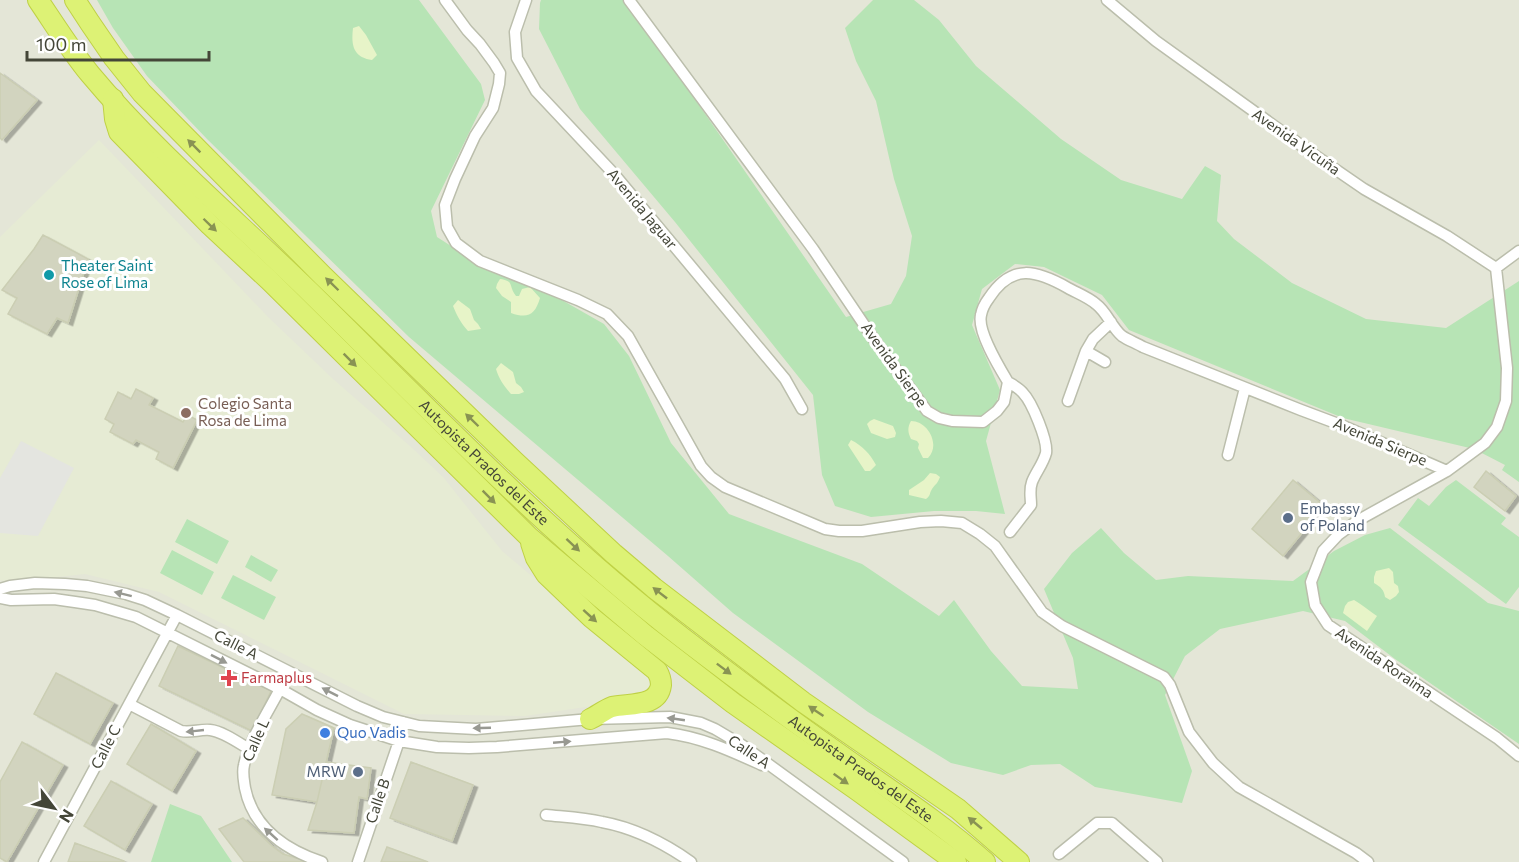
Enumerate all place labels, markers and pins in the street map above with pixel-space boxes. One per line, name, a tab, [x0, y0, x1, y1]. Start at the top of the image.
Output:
place label: Theater Saint Rose of Lima	[61, 256, 153, 291]
marker: Theater Saint Rose of Lima	[42, 268, 56, 282]
place label: Colegio Santa Rosa de Lima	[198, 394, 292, 429]
marker: Colegio Santa Rosa de Lima	[179, 406, 193, 420]
place label: Embassy of Poland	[1300, 499, 1365, 534]
marker: Embassy of Poland	[1281, 511, 1295, 525]
place label: Farmaplus	[241, 668, 312, 686]
marker: Farmaplus	[222, 671, 236, 685]
place label: Quo Vadis	[337, 723, 406, 741]
marker: Quo Vadis	[318, 726, 332, 740]
place label: MRW	[307, 762, 346, 780]
marker: MRW	[351, 765, 365, 779]

